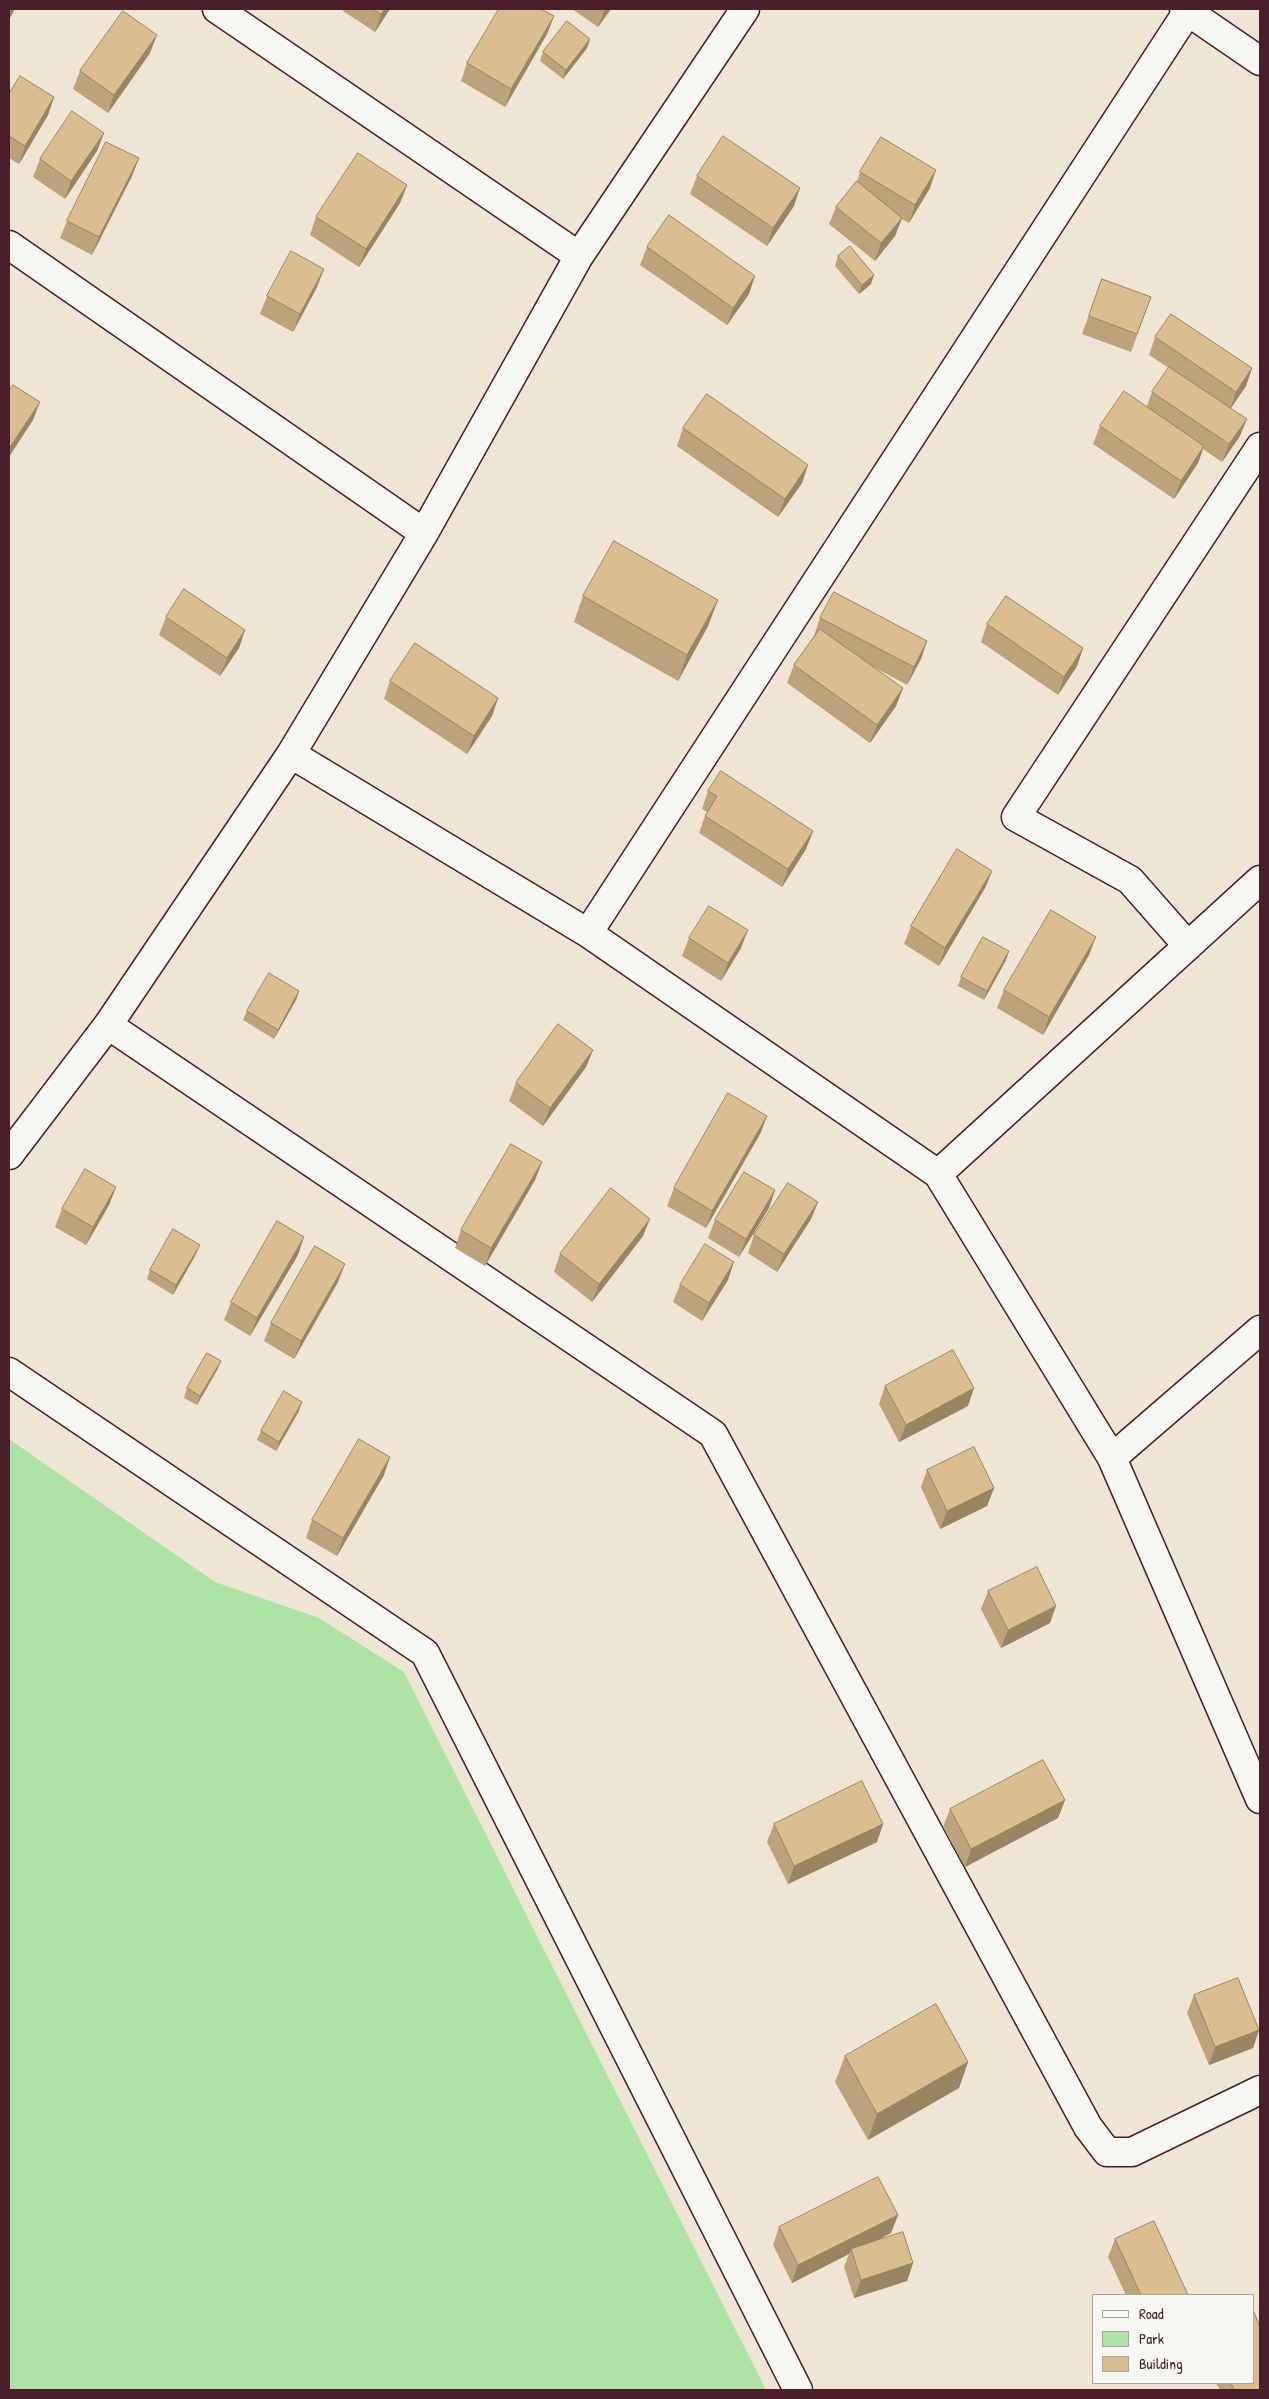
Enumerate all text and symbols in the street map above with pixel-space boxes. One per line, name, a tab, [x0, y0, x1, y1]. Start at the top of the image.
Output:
legend	[1092, 2294, 1254, 2384]
text: Road	[1139, 2303, 1164, 2324]
text: Park	[1139, 2328, 1164, 2349]
text: Building	[1139, 2353, 1183, 2374]

